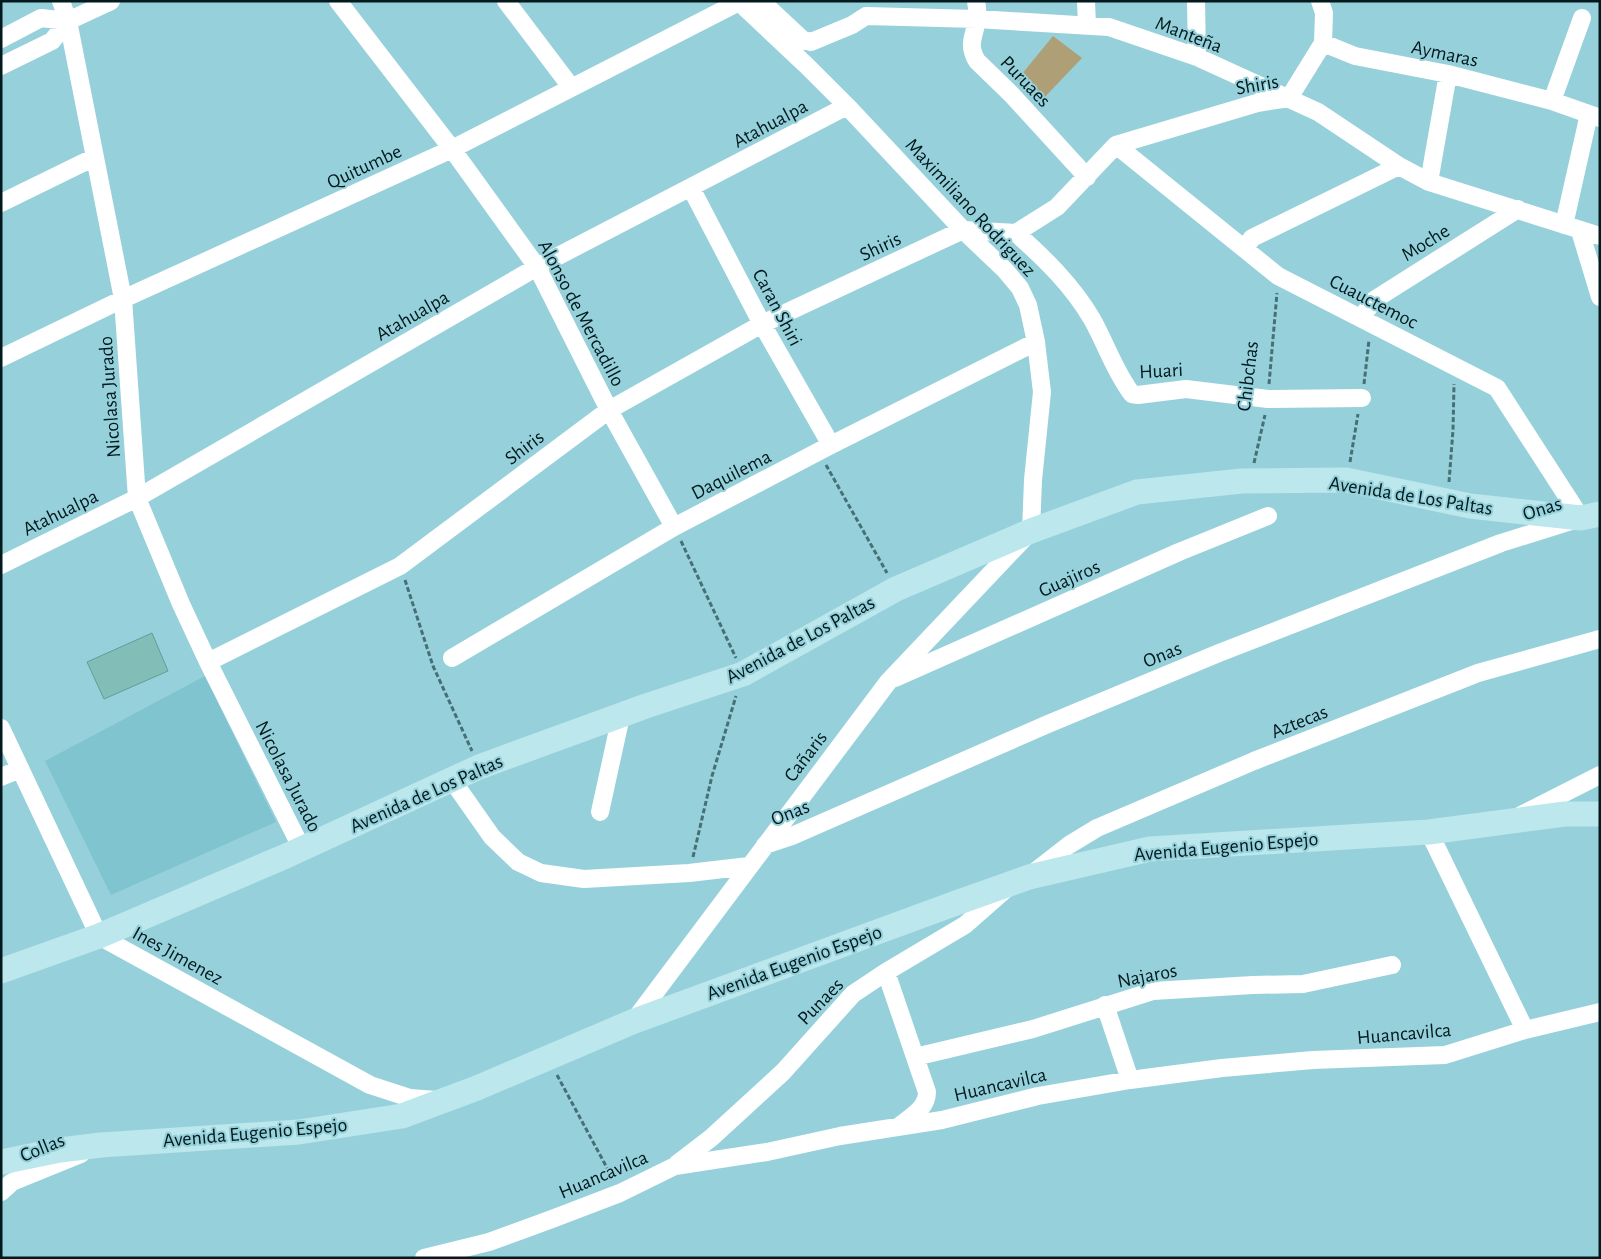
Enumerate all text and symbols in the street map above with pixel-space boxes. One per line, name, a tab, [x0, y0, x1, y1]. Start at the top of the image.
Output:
street label: Manteña	[1152, 13, 1225, 57]
street label: Aymaras	[1410, 37, 1480, 71]
street label: Puruaes	[996, 52, 1054, 111]
street label: Shiris	[1234, 71, 1280, 99]
street label: Atahualpa	[730, 96, 811, 152]
street label: Maximiliano Rodriguez	[901, 135, 1039, 281]
street label: Quitumbe	[324, 141, 405, 193]
street label: Moche	[1398, 220, 1453, 265]
street label: Shiris	[857, 229, 904, 265]
street label: Alonso de Mercadillo	[534, 237, 628, 390]
street label: Caran Shiri	[749, 266, 806, 349]
street label: Cuauctemoc	[1326, 271, 1421, 333]
street label: Atahualpa	[372, 287, 453, 345]
street label: Nicolasa Jurado	[96, 335, 124, 458]
street label: Chibchas	[1234, 340, 1262, 412]
street label: Huari	[1139, 360, 1184, 382]
street label: Shiris	[501, 427, 548, 469]
street label: Daquilema	[688, 446, 775, 504]
street label: Avenida de Los Paltas	[1328, 473, 1494, 519]
street label: Atahualpa	[20, 486, 101, 540]
street label: Onas	[1520, 494, 1564, 524]
street label: Guajiros	[1036, 557, 1103, 601]
street label: Avenida de Los Paltas	[723, 592, 878, 687]
street label: Onas	[1140, 638, 1185, 672]
street label: Aztecas	[1268, 702, 1331, 742]
street label: Nicolasa Jurado	[252, 718, 325, 835]
street label: Cañaris	[781, 728, 831, 786]
street label: Avenida de Los Paltas	[347, 751, 506, 837]
street label: Onas	[768, 796, 812, 829]
street label: Avenida Eugenio Espejo	[1133, 829, 1319, 865]
street label: Avenida Eugenio Espejo	[704, 922, 885, 1004]
street label: Ines Jimenez	[129, 923, 226, 989]
street label: Najaros	[1116, 960, 1179, 992]
street label: Punaes	[794, 975, 847, 1029]
street label: Huancavilca	[1356, 1020, 1452, 1048]
street label: Huancavilca	[952, 1065, 1049, 1105]
street label: Avenida Eugenio Espejo	[162, 1115, 348, 1151]
street label: Collas	[17, 1130, 68, 1166]
street label: Huancavilca	[556, 1147, 651, 1203]

